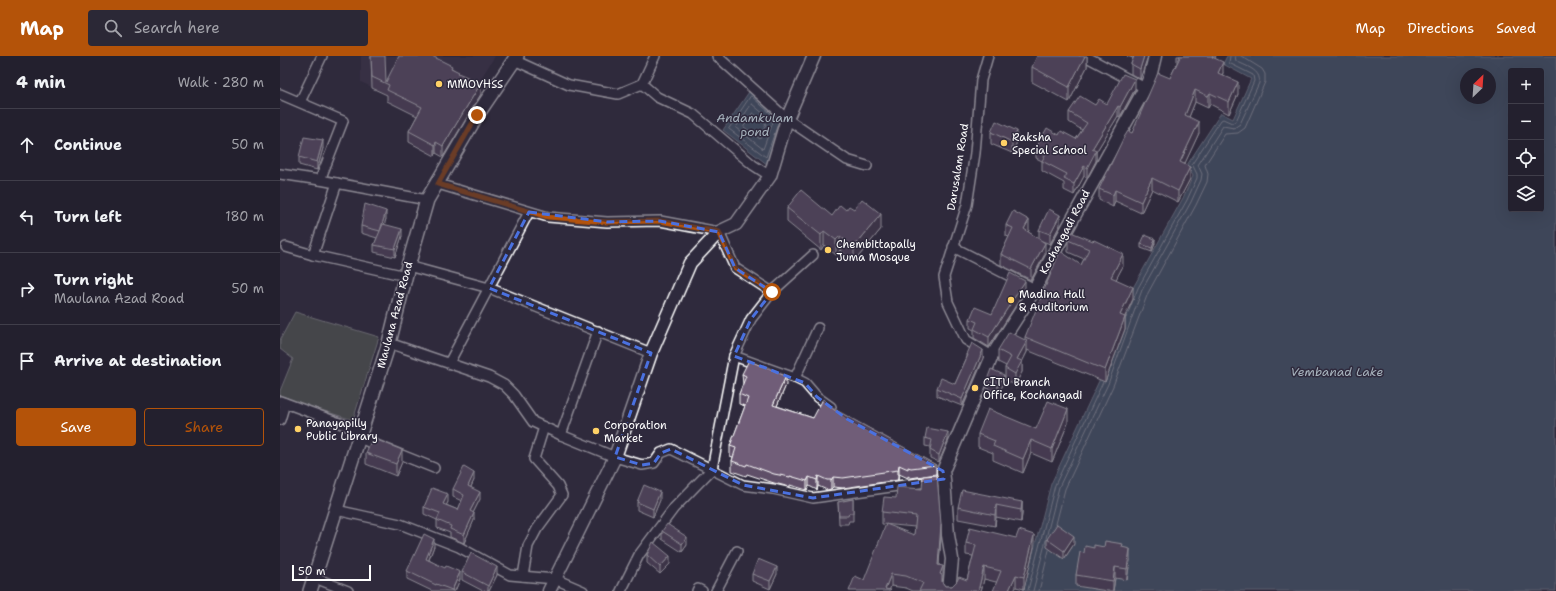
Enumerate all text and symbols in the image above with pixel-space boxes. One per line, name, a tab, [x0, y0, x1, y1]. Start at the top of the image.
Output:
search box	[88, 10, 368, 46]
text: Map	[20, 16, 64, 41]
icon: search	[102, 17, 124, 39]
text: Search here	[134, 18, 220, 38]
text: Map	[1356, 19, 1386, 37]
text: Directions	[1408, 19, 1474, 37]
text: Saved	[1496, 19, 1536, 37]
north arrow	[1460, 68, 1496, 104]
map controls	[1508, 68, 1544, 212]
button: +	[1508, 68, 1544, 104]
text: 4 min	[16, 71, 66, 93]
text: Walk · 280 m	[178, 74, 264, 91]
place label: MMOVHSS	[447, 77, 503, 92]
marker: MMOVHSS	[434, 79, 444, 89]
button: −	[1508, 104, 1544, 140]
route end	[468, 106, 486, 124]
water label: Andamkulam pond	[717, 110, 793, 140]
street label: Darusalam Road	[944, 122, 972, 212]
place label: Raksha Special School	[1012, 130, 1088, 158]
icon: ahead	[16, 134, 38, 156]
text: Continue	[54, 135, 122, 155]
text: 50 m	[231, 136, 264, 153]
marker: Raksha Special School	[999, 138, 1009, 148]
button: locate	[1508, 140, 1544, 176]
button: layers	[1508, 176, 1544, 212]
street label: Kochangadi Road	[1036, 187, 1094, 277]
icon: left	[16, 206, 38, 228]
text: Turn left	[54, 207, 122, 227]
text: 180 m	[225, 208, 264, 225]
place label: Chembittapally Juma Mosque	[836, 237, 916, 265]
marker: Chembittapally Juma Mosque	[823, 245, 833, 255]
street label: Maulana Azad Road	[374, 260, 417, 370]
text: Turn right	[54, 270, 134, 290]
icon: right	[16, 278, 38, 300]
text: 50 m	[231, 280, 264, 297]
route start	[763, 283, 781, 301]
place label: Madina Hall & Auditorium	[1019, 287, 1089, 315]
text: Maulana Azad Road	[54, 290, 184, 307]
marker: Madina Hall & Auditorium	[1006, 295, 1016, 305]
icon: arrive	[16, 350, 38, 372]
text: Arrive at destination	[54, 351, 222, 371]
water label: Vembanad Lake	[1291, 364, 1384, 380]
place label: CITU Branch Office, Kochangadi	[983, 375, 1082, 403]
marker: CITU Branch Office, Kochangadi	[970, 383, 980, 393]
button: Save	[16, 408, 136, 446]
button: Share	[144, 408, 264, 446]
place label: Panayapilly Public Library	[306, 416, 378, 444]
place label: Corporation Market	[604, 418, 667, 446]
marker: Panayapilly Public Library	[293, 424, 303, 434]
marker: Corporation Market	[591, 426, 601, 436]
scale bar	[292, 563, 371, 582]
text: 50 m	[298, 564, 326, 579]

